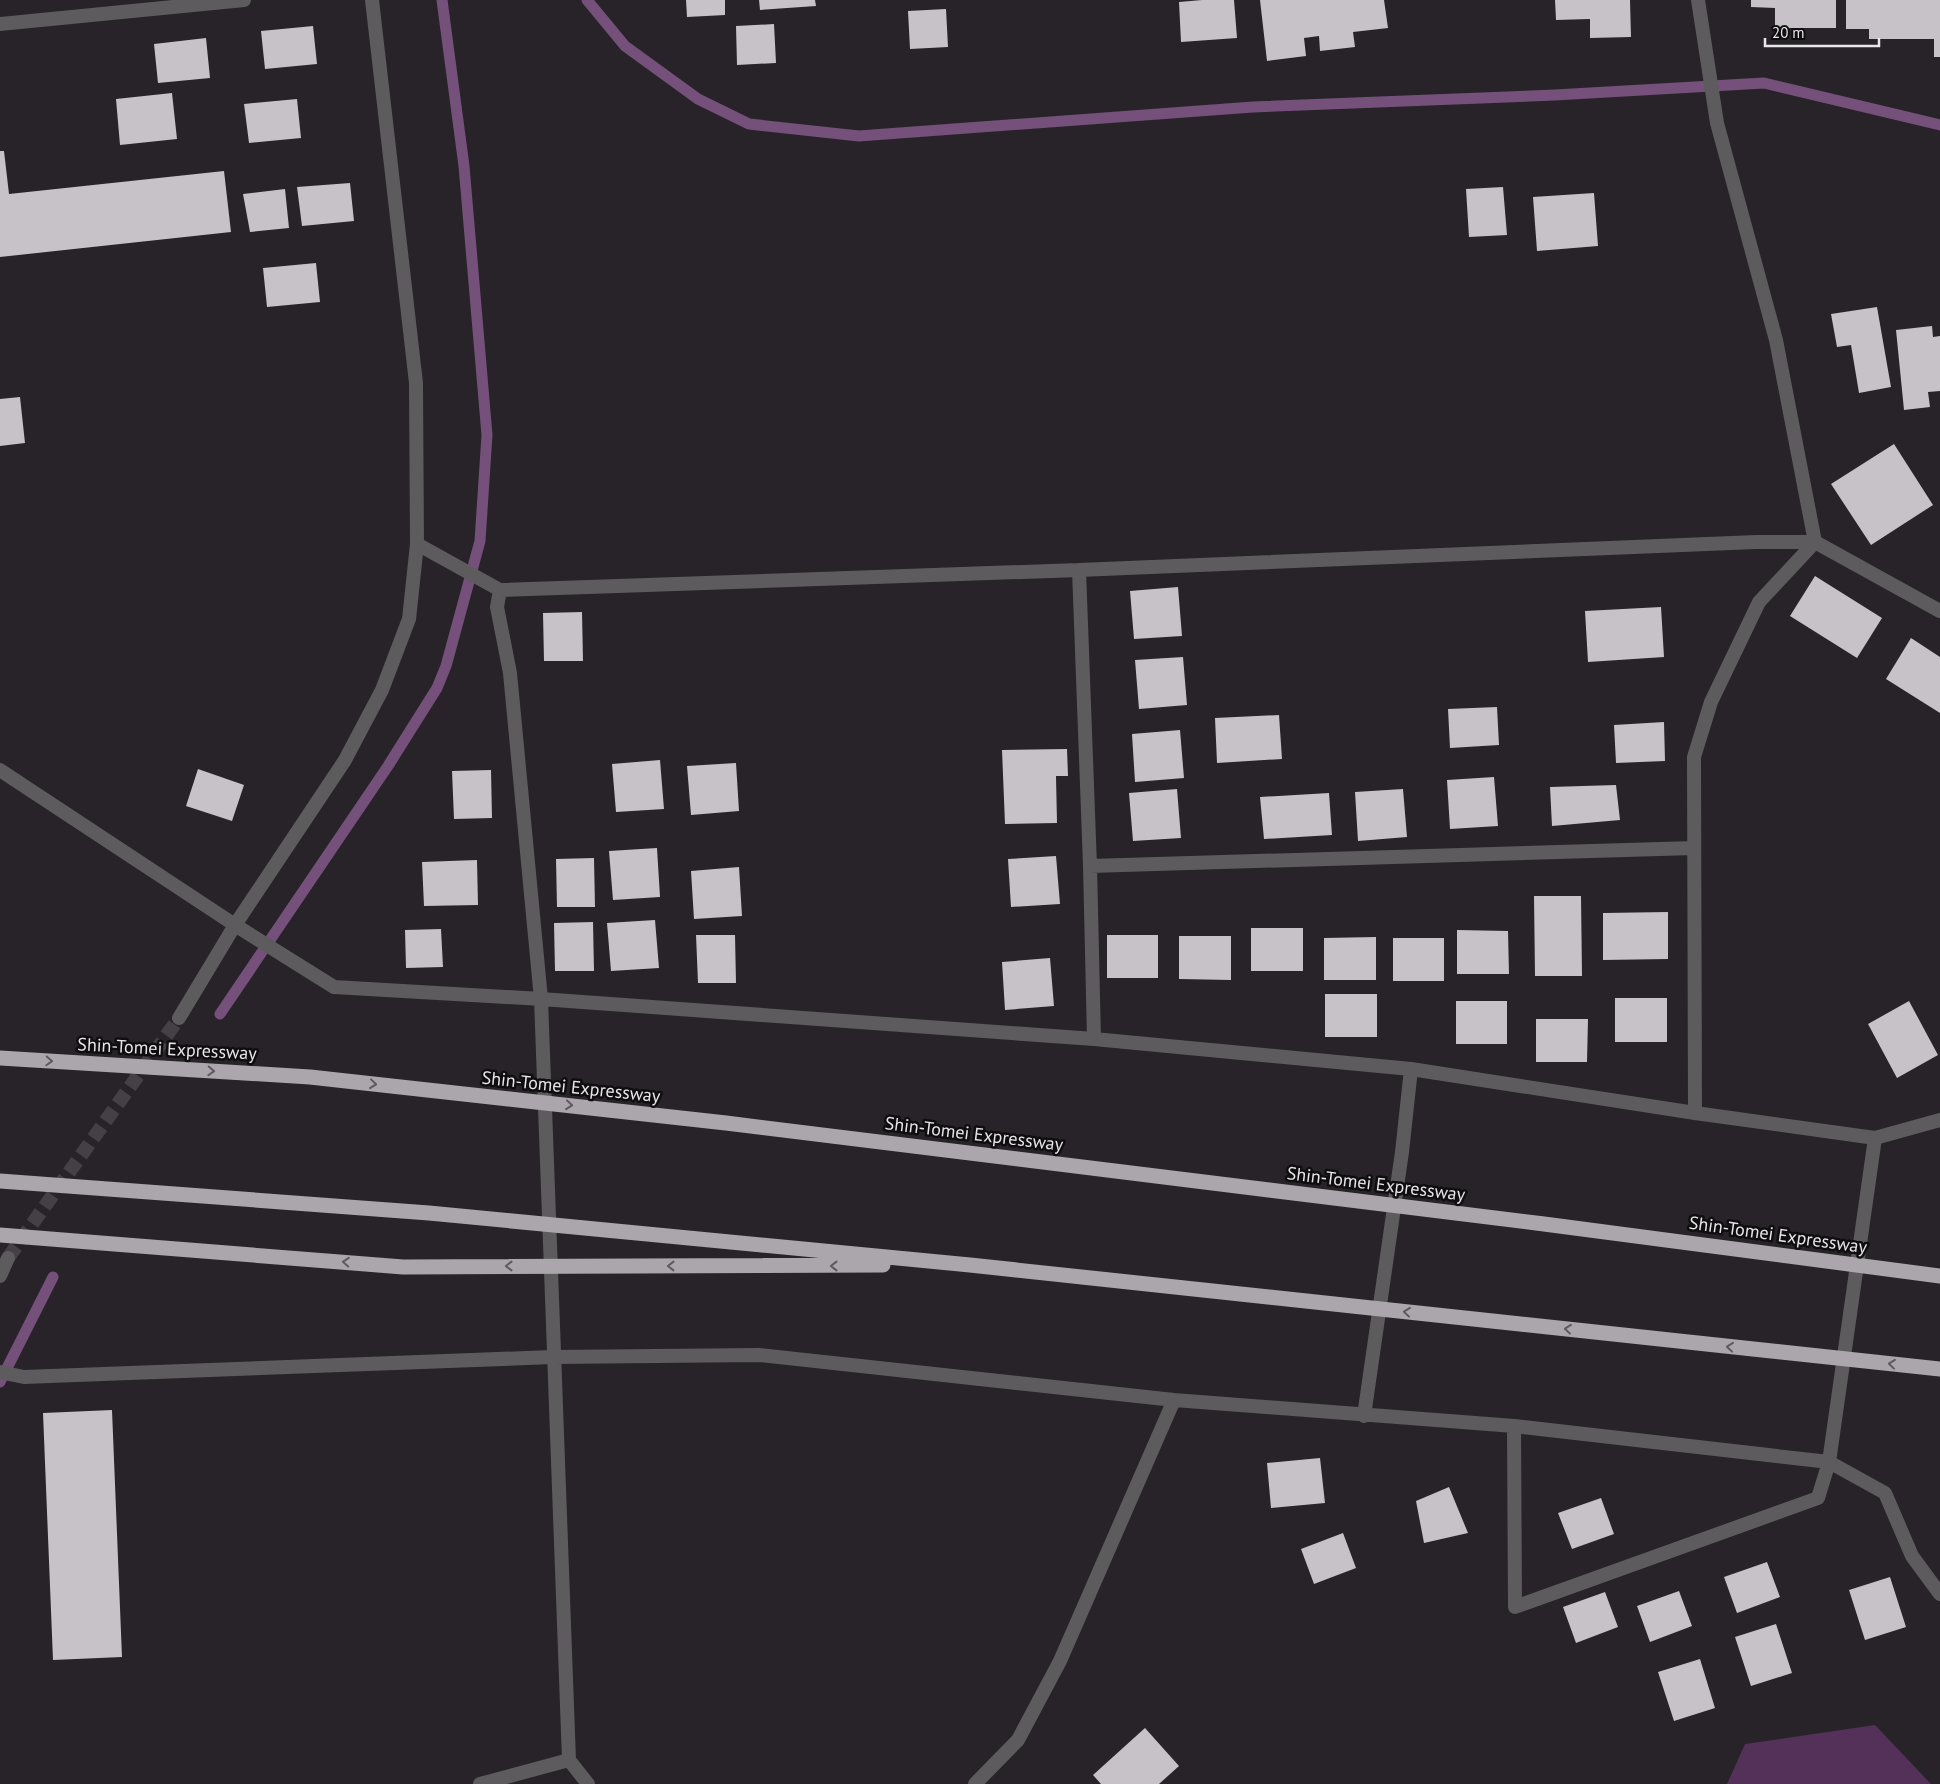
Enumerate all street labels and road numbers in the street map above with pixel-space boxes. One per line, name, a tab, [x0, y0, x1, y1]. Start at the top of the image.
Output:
street label: Shin-Tomei Expressway	[77, 1032, 258, 1065]
street label: Shin-Tomei Expressway	[481, 1066, 662, 1107]
street label: Shin-Tomei Expressway	[884, 1111, 1065, 1156]
street label: Shin-Tomei Expressway	[1286, 1161, 1467, 1206]
street label: Shin-Tomei Expressway	[1688, 1211, 1869, 1258]

